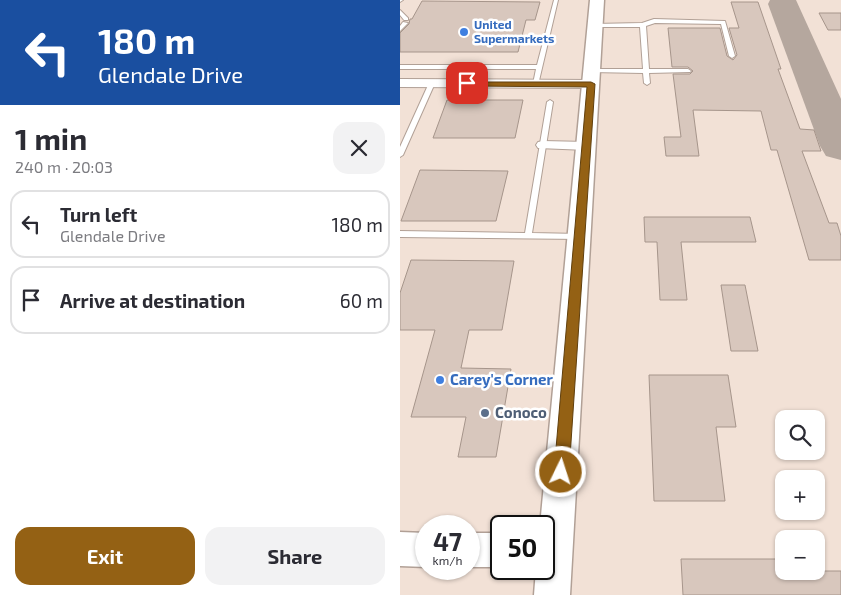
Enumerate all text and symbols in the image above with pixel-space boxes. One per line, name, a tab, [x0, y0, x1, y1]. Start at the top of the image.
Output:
place label: United Supermarkets	[474, 17, 554, 45]
text: 180 m	[98, 19, 195, 61]
icon: left	[15, 20, 80, 85]
marker: United Supermarkets	[458, 26, 470, 38]
text: Glendale Drive	[98, 61, 243, 87]
pin	[446, 62, 488, 104]
icon: arrive	[453, 69, 481, 97]
text: 1 min	[15, 120, 87, 156]
button: close	[333, 122, 385, 174]
text: 240 m · 20:03	[15, 157, 113, 176]
text: Turn left	[60, 203, 137, 226]
icon: left	[17, 210, 45, 238]
text: 180 m	[332, 213, 383, 236]
text: Glendale Drive	[60, 226, 166, 245]
icon: arrive	[17, 286, 45, 314]
text: Arrive at destination	[60, 289, 245, 312]
text: 60 m	[340, 289, 383, 312]
place label: Carey's Corner	[450, 370, 553, 389]
marker: Carey's Corner	[434, 374, 446, 386]
place label: Conoco	[495, 403, 547, 421]
marker: Conoco	[479, 407, 491, 419]
map controls	[775, 410, 825, 580]
button: search	[775, 410, 825, 460]
position arrow	[534, 445, 586, 497]
button: +	[775, 470, 825, 520]
speed limit sign: 50	[490, 515, 555, 580]
text: 47	[433, 526, 462, 556]
button: Exit	[15, 527, 195, 585]
button: Share	[205, 527, 385, 585]
button: −	[775, 530, 825, 580]
text: km/h	[433, 553, 462, 567]

